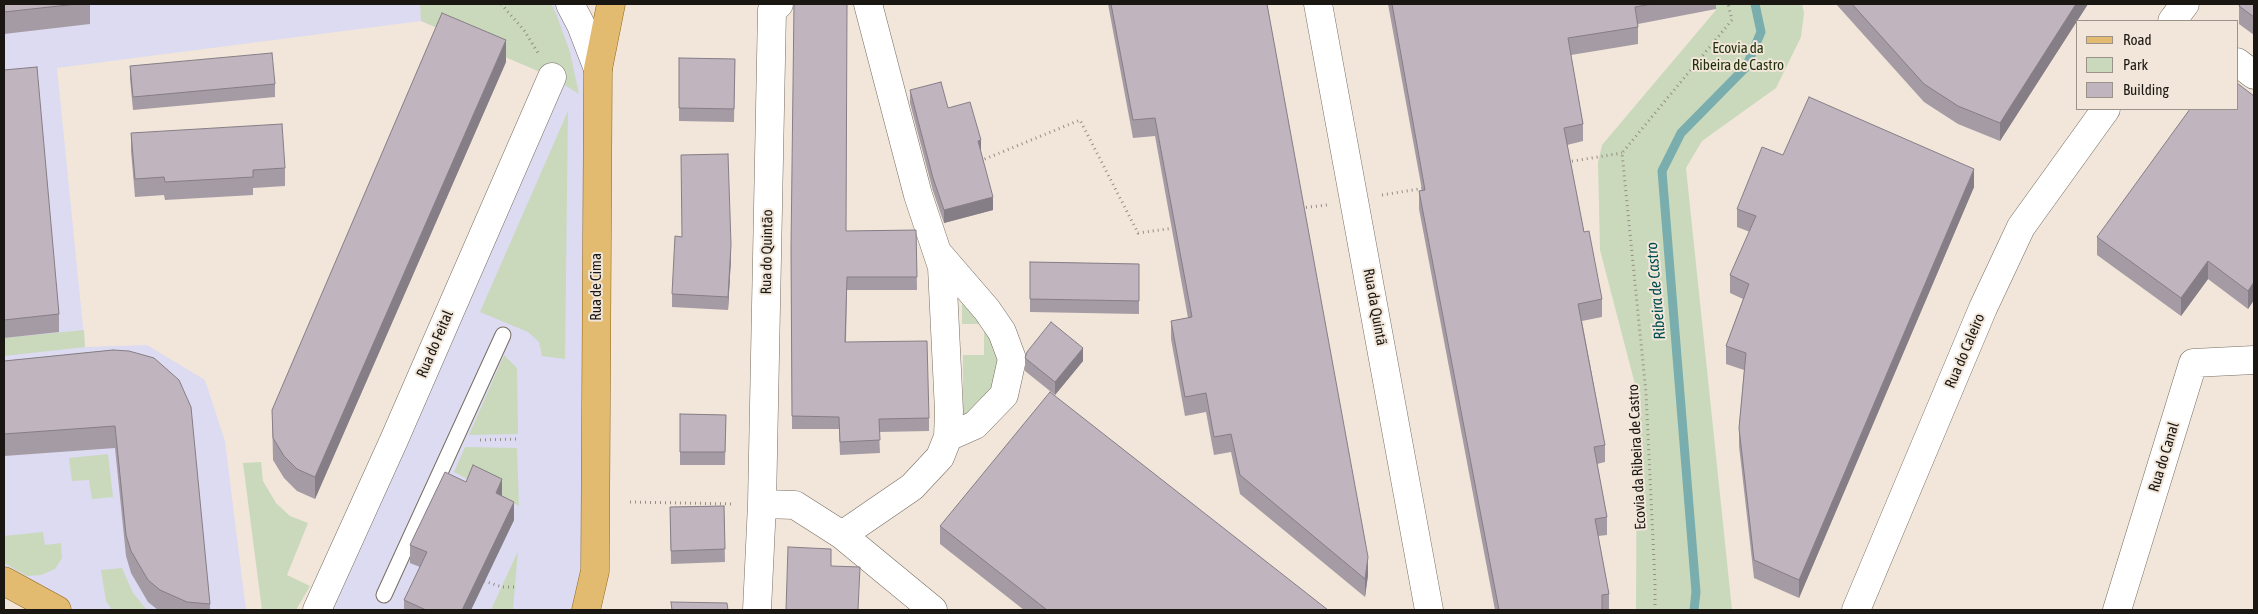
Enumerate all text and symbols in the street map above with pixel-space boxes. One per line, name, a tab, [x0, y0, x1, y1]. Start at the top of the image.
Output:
legend	[2076, 20, 2238, 110]
text: Road	[2123, 31, 2152, 48]
park label: Ecovia da Ribeira de Castro	[1692, 39, 1784, 74]
text: Park	[2123, 56, 2148, 73]
text: Building	[2123, 81, 2169, 98]
street label: Rua do Quintão	[757, 209, 777, 295]
water label: Ribeira de Castro	[1642, 241, 1670, 341]
street label: Rua de Cima	[587, 253, 605, 321]
street label: Rua da Quintã	[1359, 267, 1391, 347]
street label: Rua do Feital	[413, 308, 457, 380]
street label: Rua do Caleiro	[1941, 311, 1989, 391]
street label: Ecovia da Ribeira de Castro	[1624, 384, 1650, 530]
street label: Rua do Canal	[2145, 420, 2183, 494]

